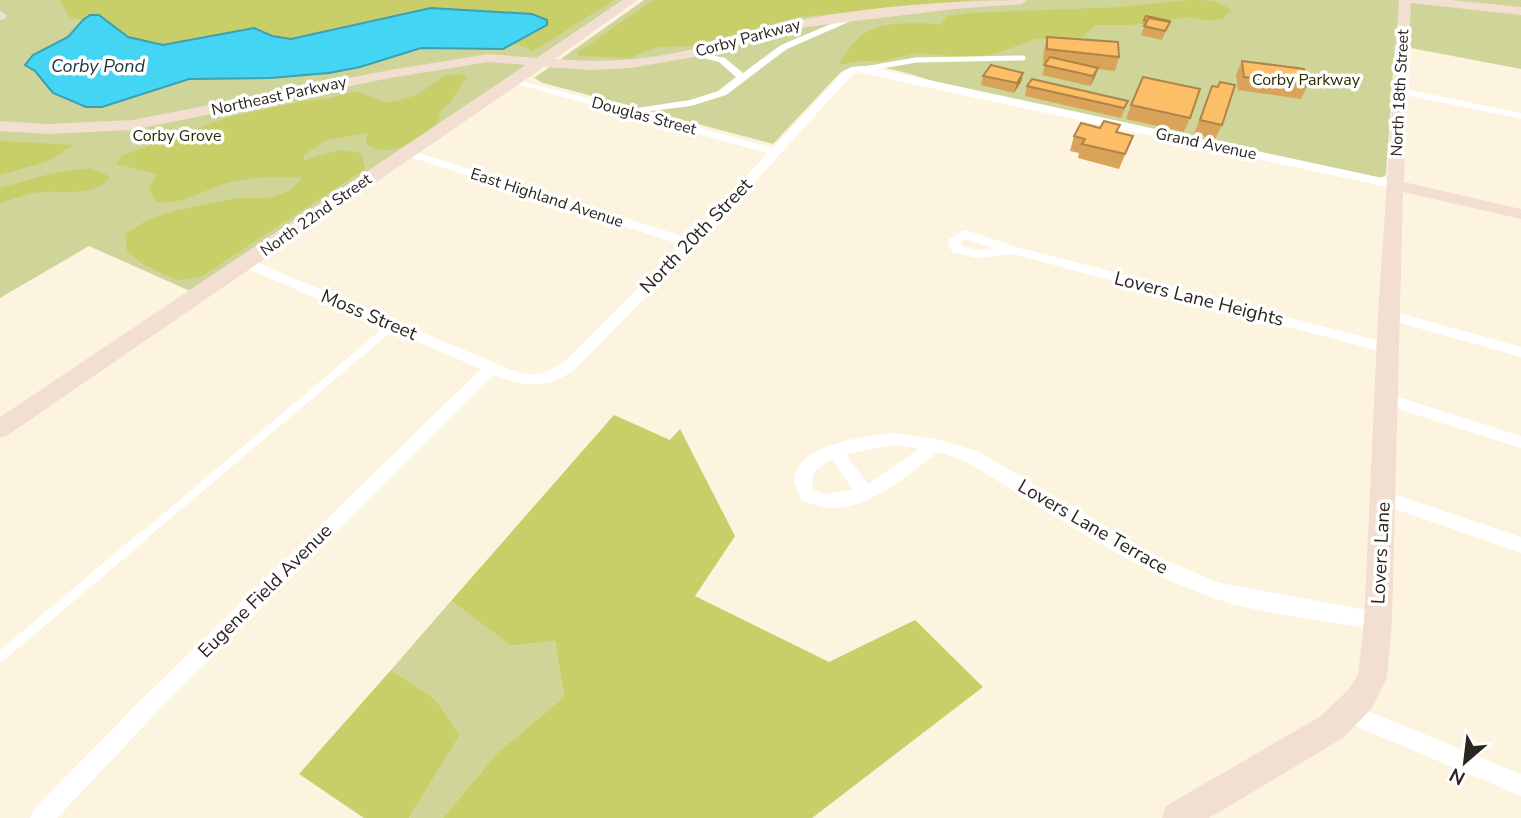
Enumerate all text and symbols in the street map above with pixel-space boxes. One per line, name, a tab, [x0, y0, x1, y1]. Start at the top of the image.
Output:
street label: Corby Parkway	[693, 13, 804, 63]
street label: North 18th Street	[1386, 28, 1414, 157]
water label: Corby Pond	[51, 54, 145, 78]
park label: Corby Parkway	[1252, 69, 1361, 91]
street label: Northeast Parkway	[209, 71, 349, 121]
street label: Douglas Street	[589, 91, 699, 141]
street label: Grand Avenue	[1153, 123, 1259, 165]
park label: Corby Grove	[132, 125, 222, 147]
street label: East Highland Avenue	[468, 163, 626, 233]
street label: North 22nd Street	[256, 168, 376, 262]
street label: North 20th Street	[634, 172, 758, 299]
street label: Lovers Lane Heights	[1111, 265, 1287, 333]
street label: Moss Street	[317, 283, 421, 347]
street label: Lovers Lane Terrace	[1013, 473, 1173, 581]
street label: Lovers Lane	[1365, 501, 1397, 605]
street label: Eugene Field Avenue	[192, 518, 338, 664]
north arrow	[1430, 727, 1500, 797]
text: N	[1445, 761, 1470, 791]

